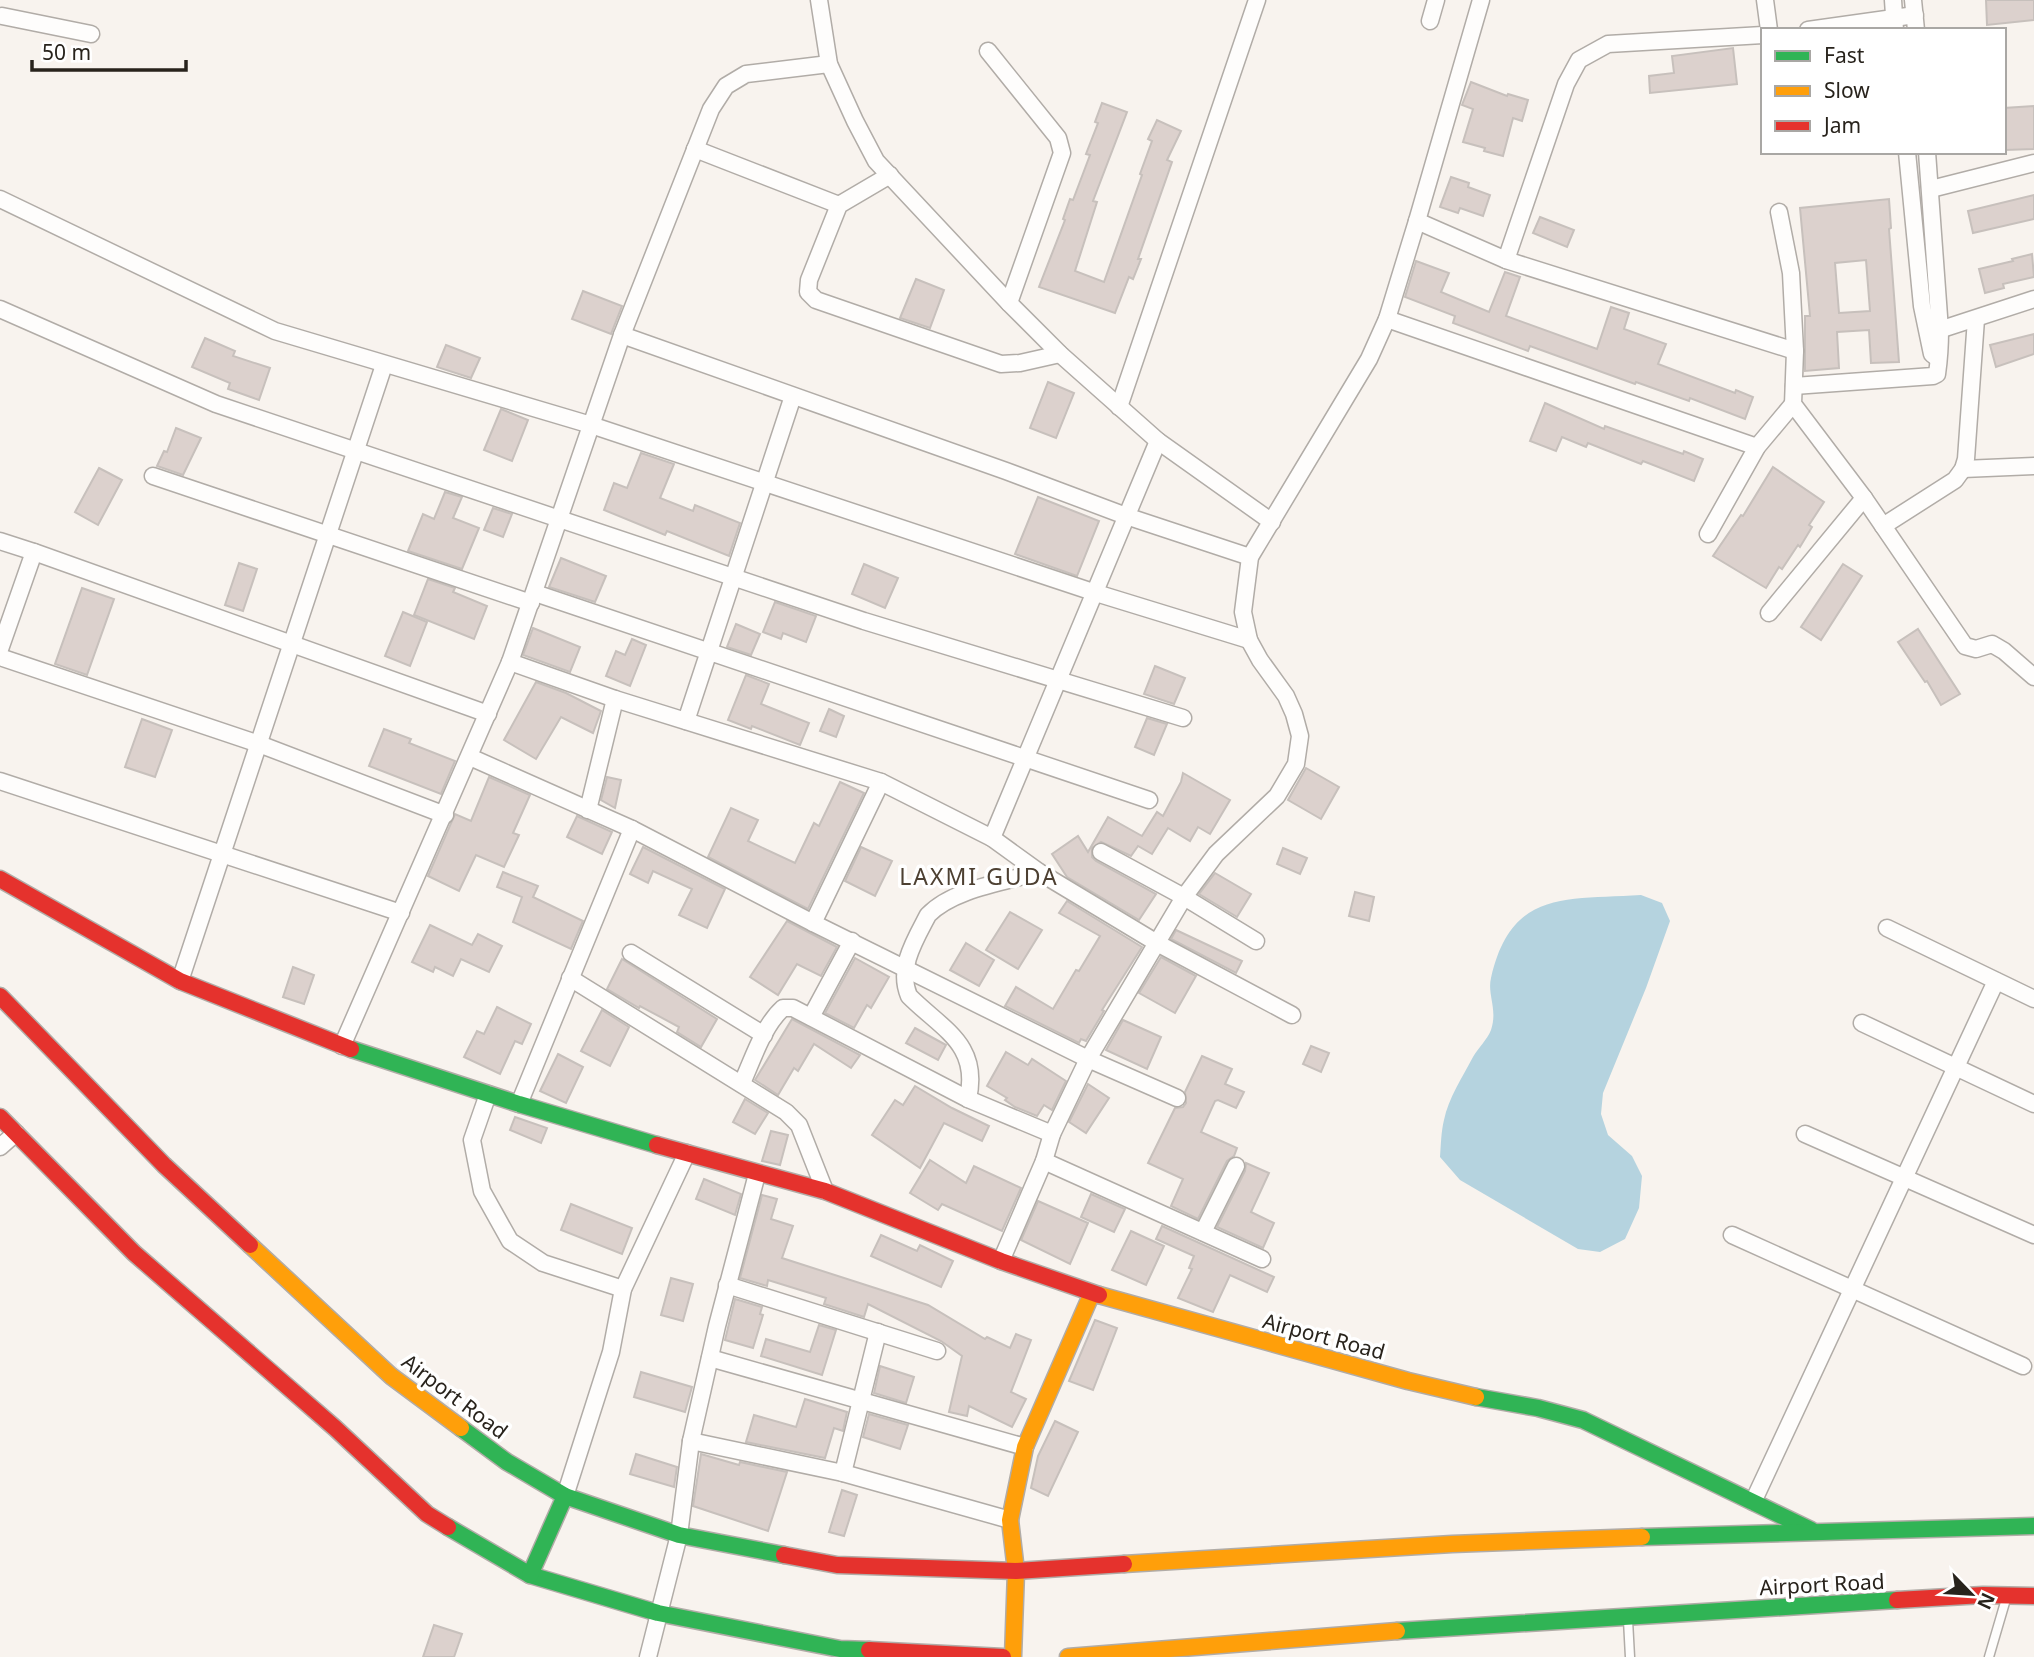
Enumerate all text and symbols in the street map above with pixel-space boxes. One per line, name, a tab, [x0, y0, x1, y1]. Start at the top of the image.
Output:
scale bar	[32, 28, 186, 72]
legend	[1761, 28, 2006, 154]
text: 50 m	[42, 38, 91, 66]
text: Fast	[1824, 41, 1865, 69]
text: Slow	[1824, 76, 1870, 104]
text: Jam	[1822, 111, 1861, 139]
district label: LAXMI GUDA	[899, 860, 1059, 892]
street label: Airport Road	[1260, 1306, 1388, 1366]
street label: Airport Road	[397, 1347, 513, 1445]
north arrow	[1936, 1559, 2006, 1629]
street label: Airport Road	[1759, 1567, 1885, 1601]
text: N	[1971, 1589, 2001, 1614]

